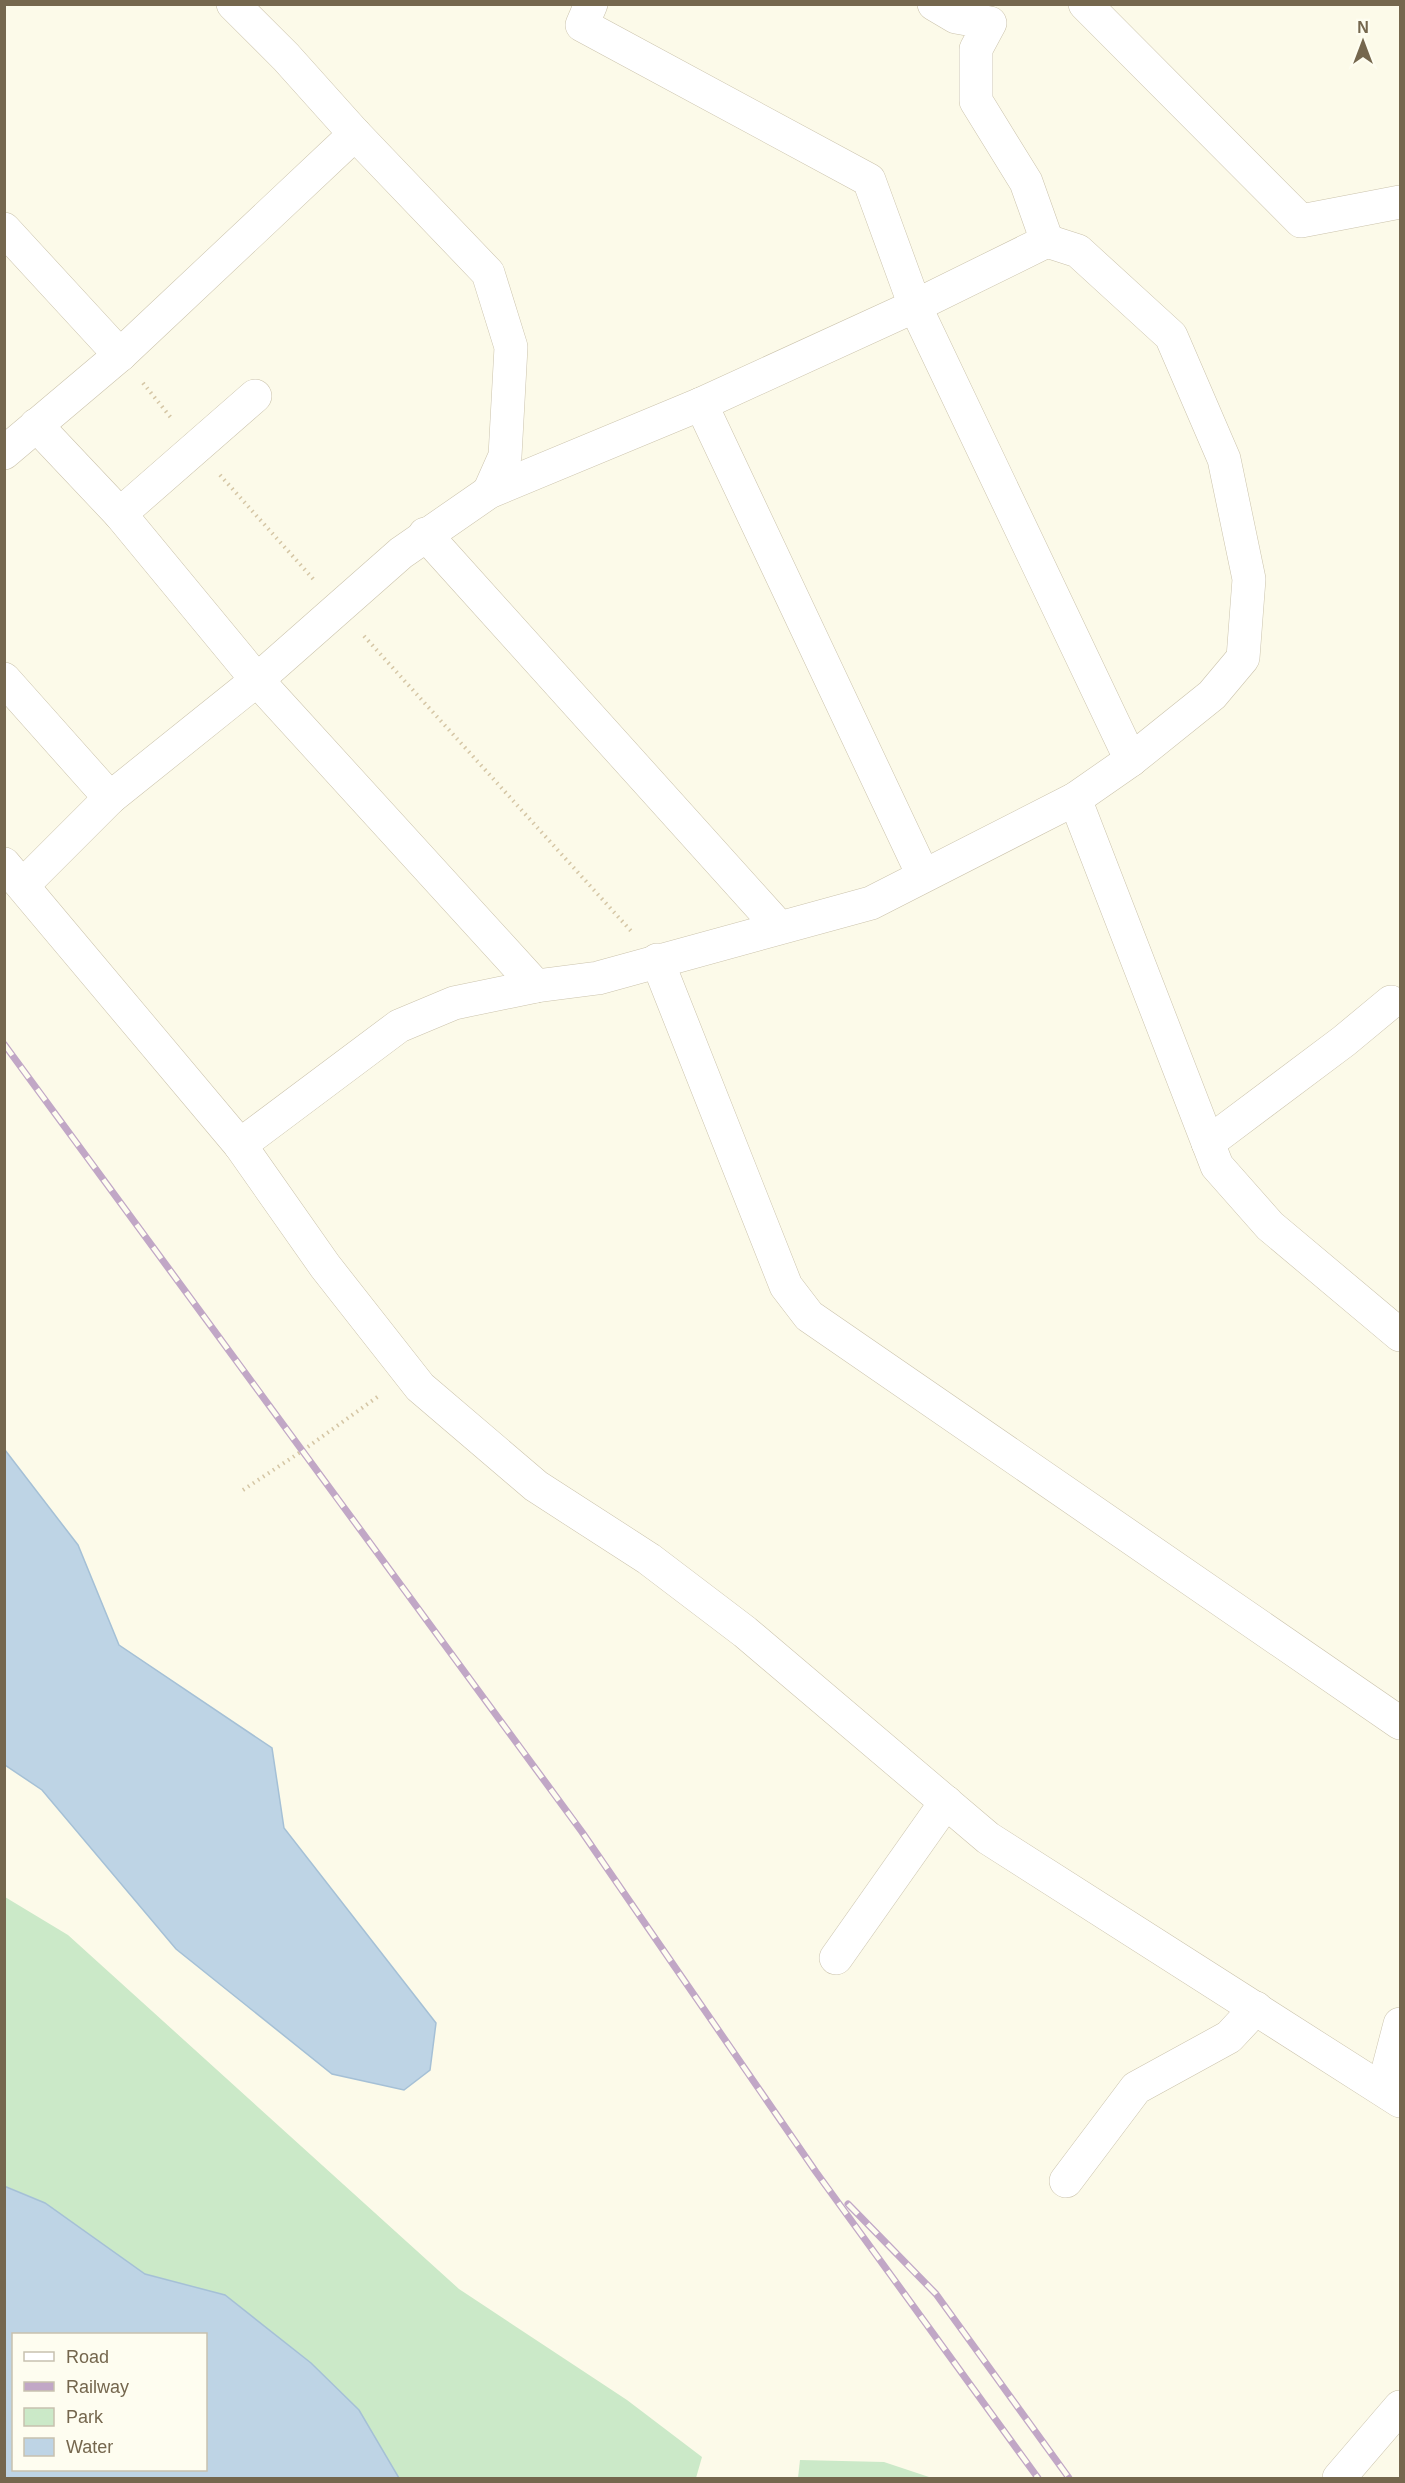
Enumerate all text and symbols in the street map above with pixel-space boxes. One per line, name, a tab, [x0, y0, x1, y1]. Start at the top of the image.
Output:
north arrow	[1333, 12, 1393, 72]
text: N	[1357, 19, 1369, 36]
legend	[12, 2333, 207, 2471]
text: Road	[66, 2347, 109, 2367]
text: Railway	[66, 2377, 129, 2397]
text: Park	[66, 2407, 104, 2427]
text: Water	[66, 2437, 113, 2457]

